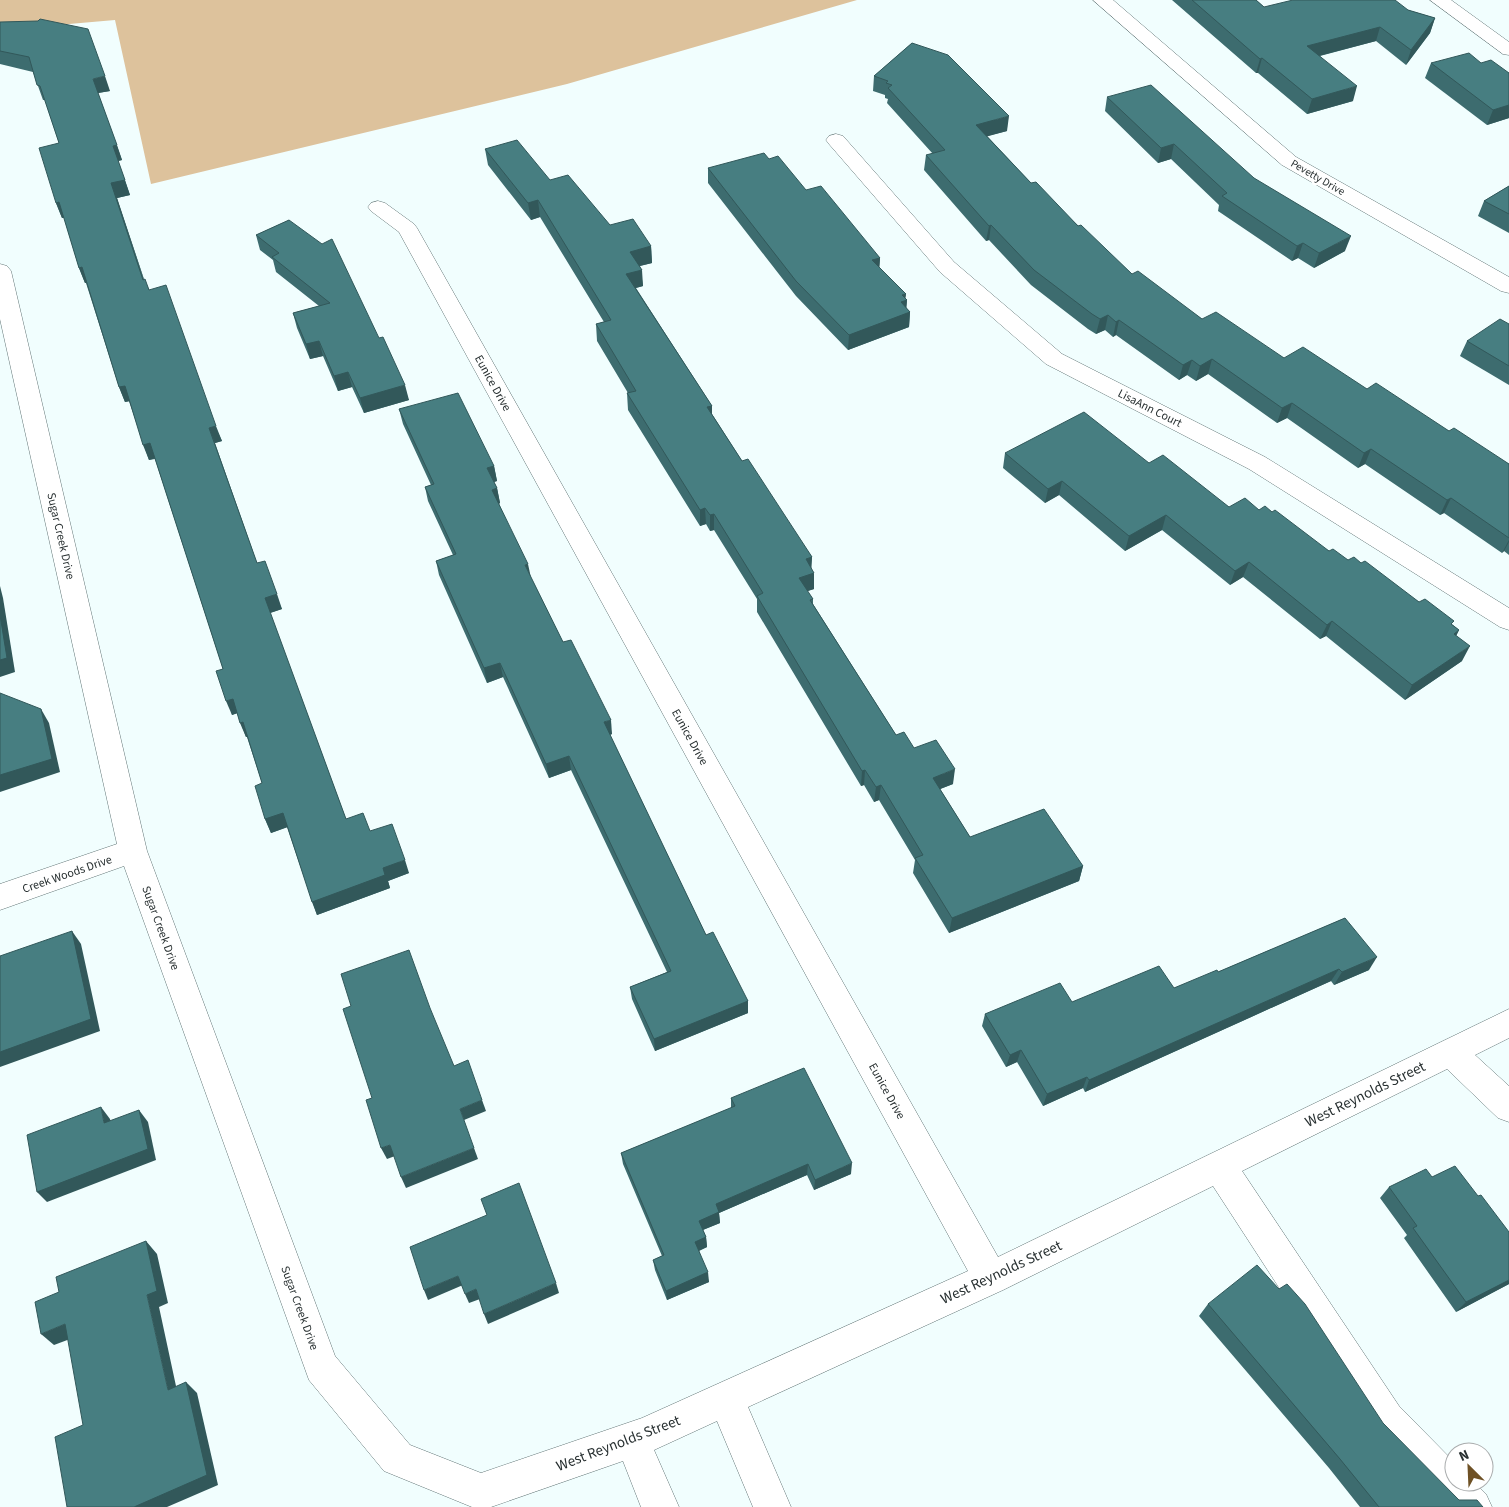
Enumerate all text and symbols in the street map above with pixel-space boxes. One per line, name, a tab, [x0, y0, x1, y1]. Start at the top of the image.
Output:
street label: Pevetty Drive	[1288, 156, 1348, 199]
street label: Eunice Drive	[470, 352, 515, 414]
street label: LisaAnn Court	[1115, 385, 1185, 432]
street label: Sugar Creek Drive	[42, 491, 79, 581]
street label: Eunice Drive	[667, 706, 712, 768]
street label: Creek Woods Drive	[20, 851, 114, 898]
street label: Sugar Creek Drive	[137, 884, 184, 973]
street label: West Reynolds Street	[1301, 1056, 1429, 1133]
street label: Eunice Drive	[864, 1060, 909, 1122]
street label: West Reynolds Street	[937, 1235, 1065, 1310]
street label: Sugar Creek Drive	[276, 1264, 323, 1353]
street label: West Reynolds Street	[553, 1410, 683, 1477]
north arrow	[1444, 1442, 1494, 1492]
text: N	[1456, 1445, 1472, 1467]

